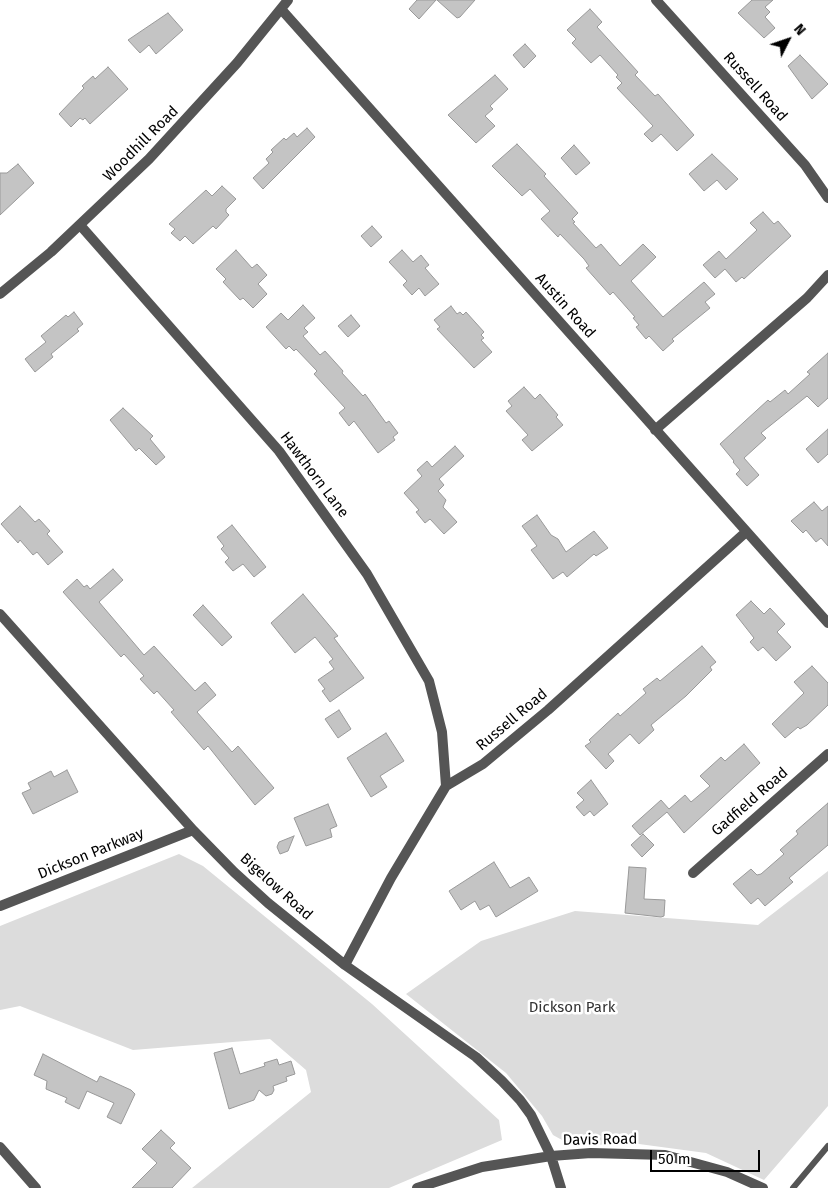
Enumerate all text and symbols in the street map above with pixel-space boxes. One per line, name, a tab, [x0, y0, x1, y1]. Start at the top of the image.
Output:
north arrow	[763, 15, 813, 65]
text: N	[790, 21, 809, 39]
street label: Russell Road	[719, 49, 791, 125]
street label: Woodhill Road	[100, 103, 182, 185]
street label: Austin Road	[531, 270, 599, 342]
street label: Hawthorn Lane	[276, 428, 352, 522]
street label: Russell Road	[473, 685, 551, 755]
street label: Gadfield Road	[708, 764, 792, 840]
street label: Dickson Parkway	[35, 825, 147, 883]
street label: Bigelow Road	[236, 850, 316, 924]
park label: Dickson Park	[529, 999, 615, 1017]
street label: Davis Road	[563, 1130, 637, 1150]
scale bar	[653, 1140, 763, 1172]
text: 50 m	[658, 1150, 691, 1168]

